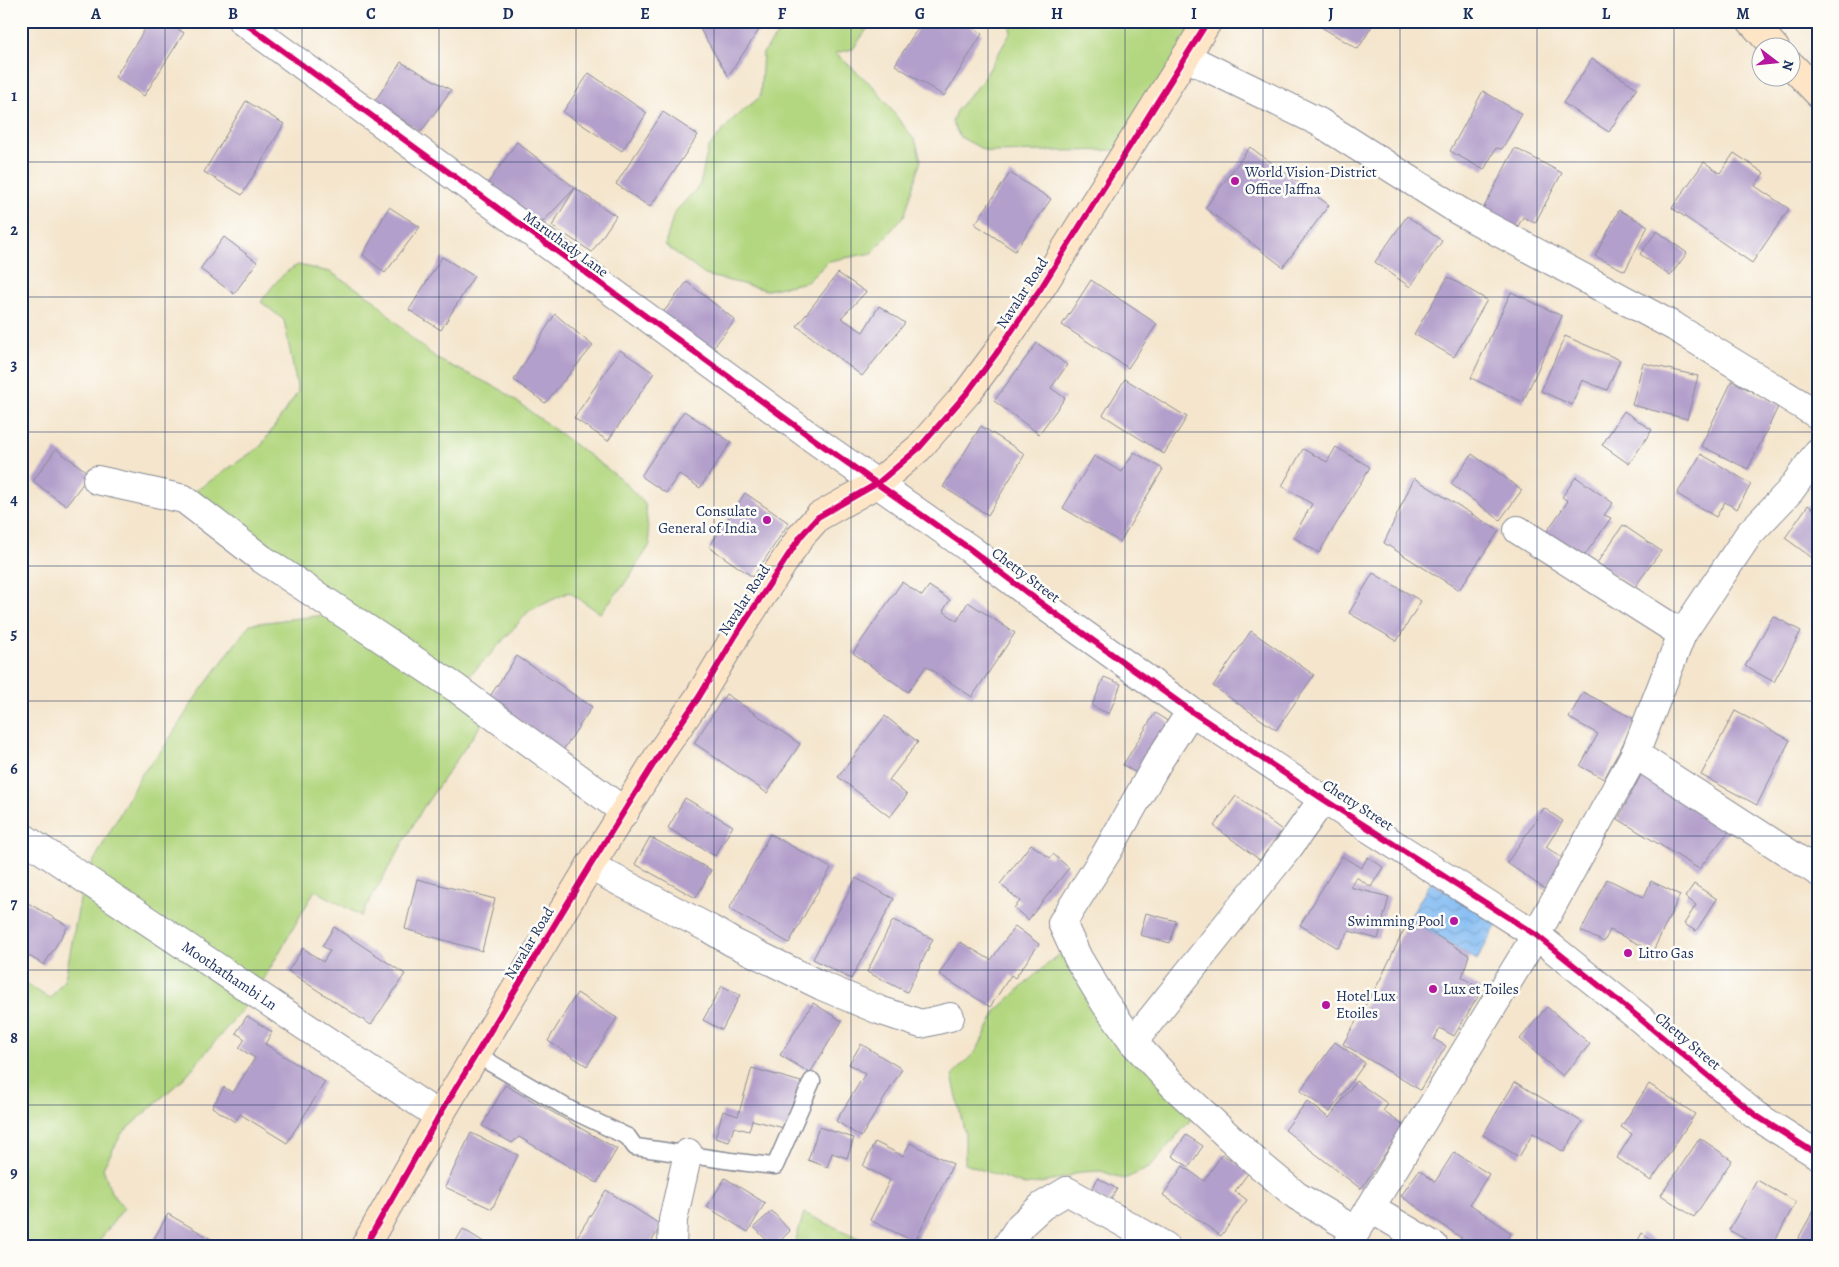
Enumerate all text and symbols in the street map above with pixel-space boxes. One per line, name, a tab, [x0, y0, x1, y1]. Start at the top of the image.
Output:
text: A	[90, 3, 102, 25]
text: B	[228, 3, 238, 25]
text: C	[366, 3, 376, 25]
text: D	[502, 3, 514, 25]
text: E	[640, 3, 650, 25]
text: F	[778, 3, 787, 25]
text: G	[915, 3, 925, 25]
text: H	[1051, 3, 1063, 25]
text: I	[1191, 3, 1197, 25]
text: J	[1328, 3, 1334, 25]
text: K	[1463, 3, 1474, 25]
text: L	[1602, 3, 1611, 25]
text: M	[1736, 3, 1750, 25]
north arrow	[1752, 38, 1802, 88]
text: N	[1777, 58, 1799, 73]
text: 1	[11, 85, 17, 107]
place label: World Vision-District Office Jaffna	[1244, 162, 1377, 199]
marker: World Vision-District Office Jaffna	[1229, 175, 1241, 187]
street label: Maruthady Lane	[519, 206, 613, 282]
text: 2	[10, 219, 18, 241]
street label: Navalar Road	[991, 253, 1053, 333]
text: 3	[11, 354, 18, 376]
text: 4	[10, 489, 18, 511]
place label: Consulate General of India	[658, 501, 757, 538]
marker: Consulate General of India	[761, 514, 773, 526]
street label: Chetty Street	[988, 543, 1064, 607]
street label: Navalar Road	[713, 560, 775, 640]
text: 5	[11, 623, 18, 645]
text: 6	[10, 758, 18, 780]
street label: Chetty Street	[1319, 775, 1397, 835]
text: 7	[11, 893, 18, 915]
street label: Navalar Road	[500, 902, 559, 983]
place label: Swimming Pool	[1347, 911, 1444, 931]
marker: Swimming Pool	[1448, 915, 1460, 927]
street label: Moothathambi Ln	[178, 937, 281, 1015]
place label: Litro Gas	[1638, 943, 1694, 963]
marker: Litro Gas	[1622, 947, 1634, 959]
place label: Lux et Toiles	[1443, 979, 1519, 999]
marker: Lux et Toiles	[1427, 983, 1439, 995]
place label: Hotel Lux Etoiles	[1336, 986, 1396, 1023]
marker: Hotel Lux Etoiles	[1320, 999, 1332, 1011]
street label: Chetty Street	[1651, 1007, 1725, 1075]
text: 8	[10, 1027, 18, 1049]
text: 9	[10, 1162, 18, 1184]

